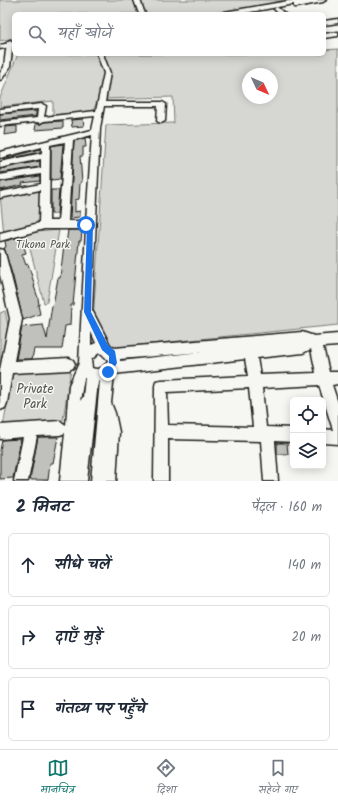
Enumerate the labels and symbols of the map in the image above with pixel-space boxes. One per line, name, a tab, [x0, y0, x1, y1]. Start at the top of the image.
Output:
north arrow	[242, 68, 278, 104]
route start	[77, 216, 95, 234]
park label: Tikona Park	[16, 236, 71, 254]
route end	[99, 363, 117, 381]
park label: Private Park	[17, 379, 54, 415]

